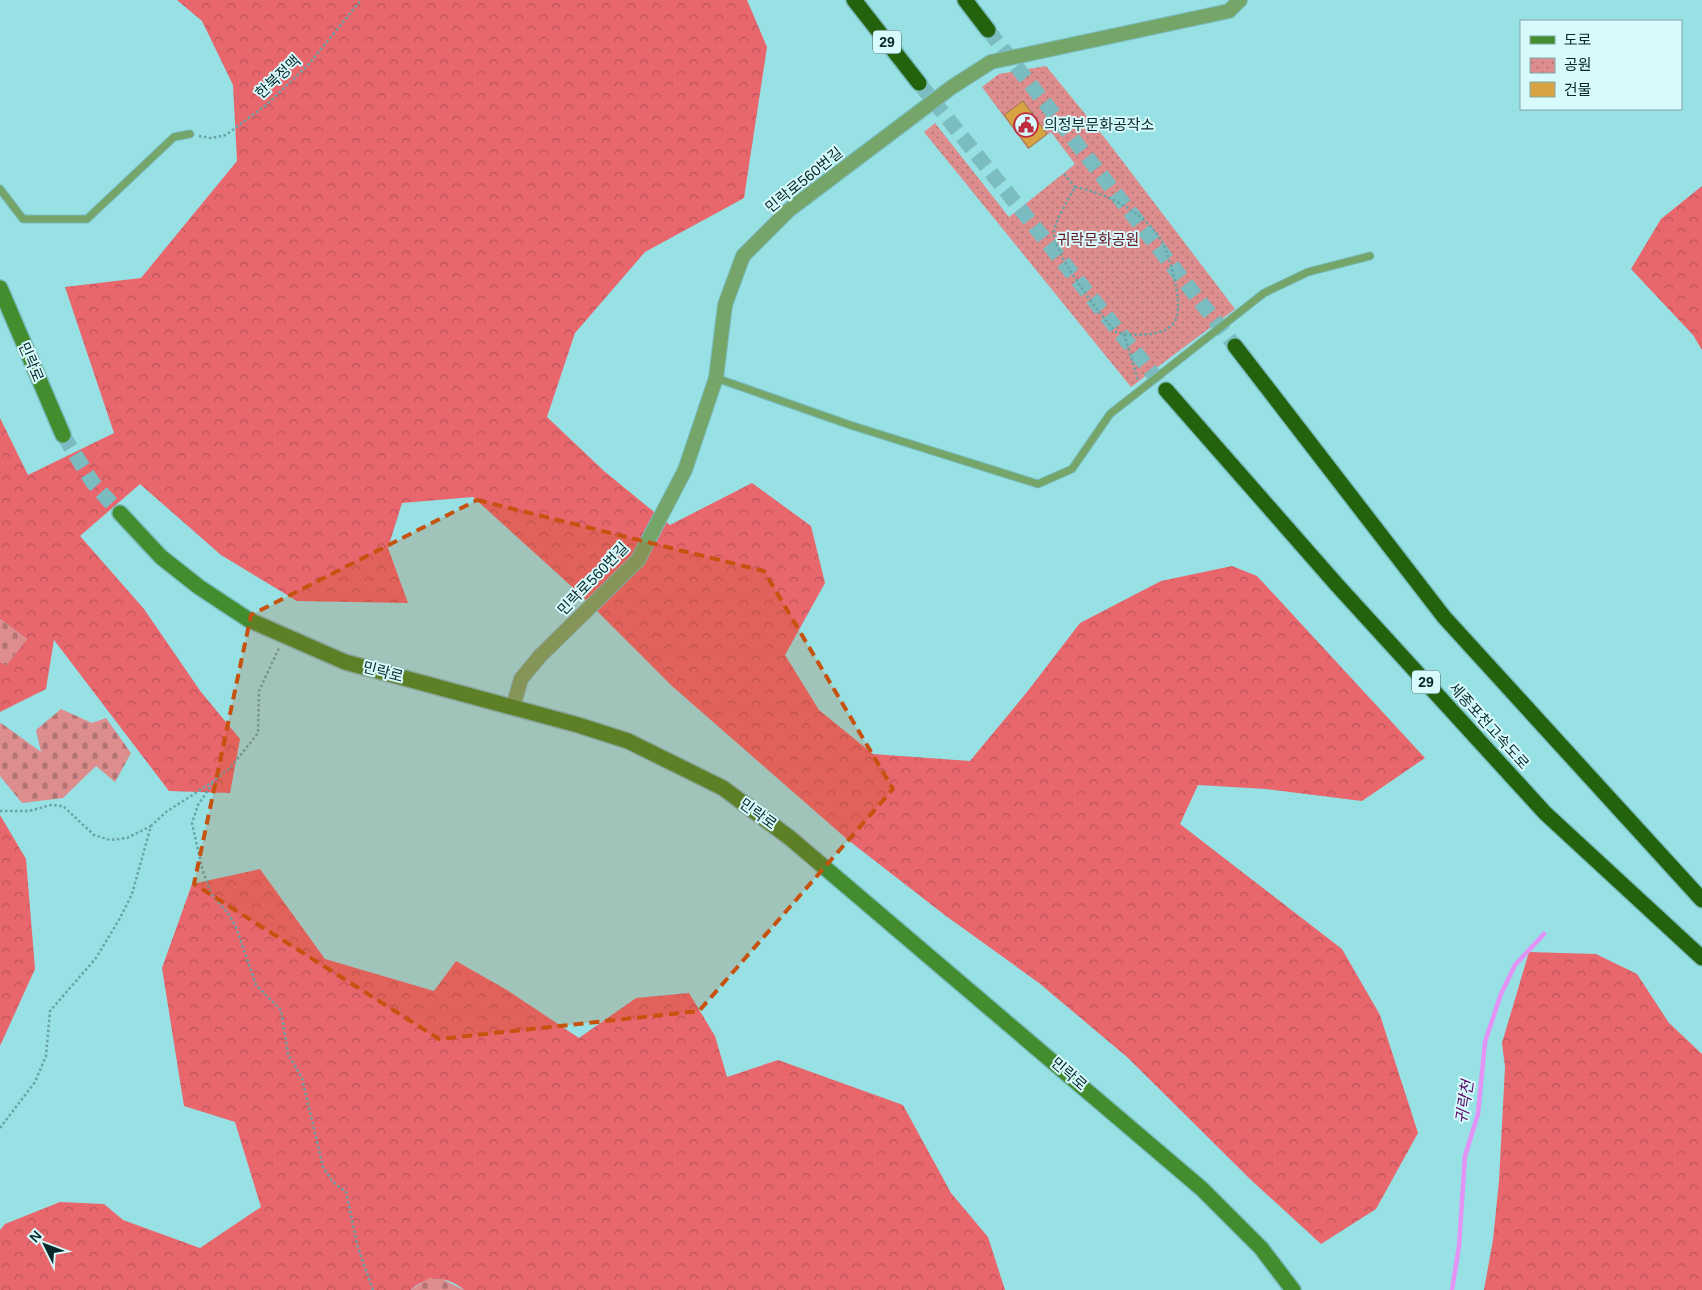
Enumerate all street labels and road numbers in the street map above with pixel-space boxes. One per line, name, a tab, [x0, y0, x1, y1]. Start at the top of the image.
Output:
road number: 29	[873, 31, 901, 54]
street label: 한북정맥	[252, 52, 304, 102]
street label: 민락로560번길	[762, 143, 846, 216]
street label: 민락로	[16, 339, 47, 384]
street label: 민락로560번길	[554, 539, 631, 618]
street label: 민락로	[361, 658, 405, 685]
road number: 29	[1412, 670, 1440, 694]
street label: 세종포천고속도로	[1446, 679, 1533, 772]
street label: 민락로	[737, 795, 780, 833]
street label: 민락로	[1048, 1054, 1091, 1094]

